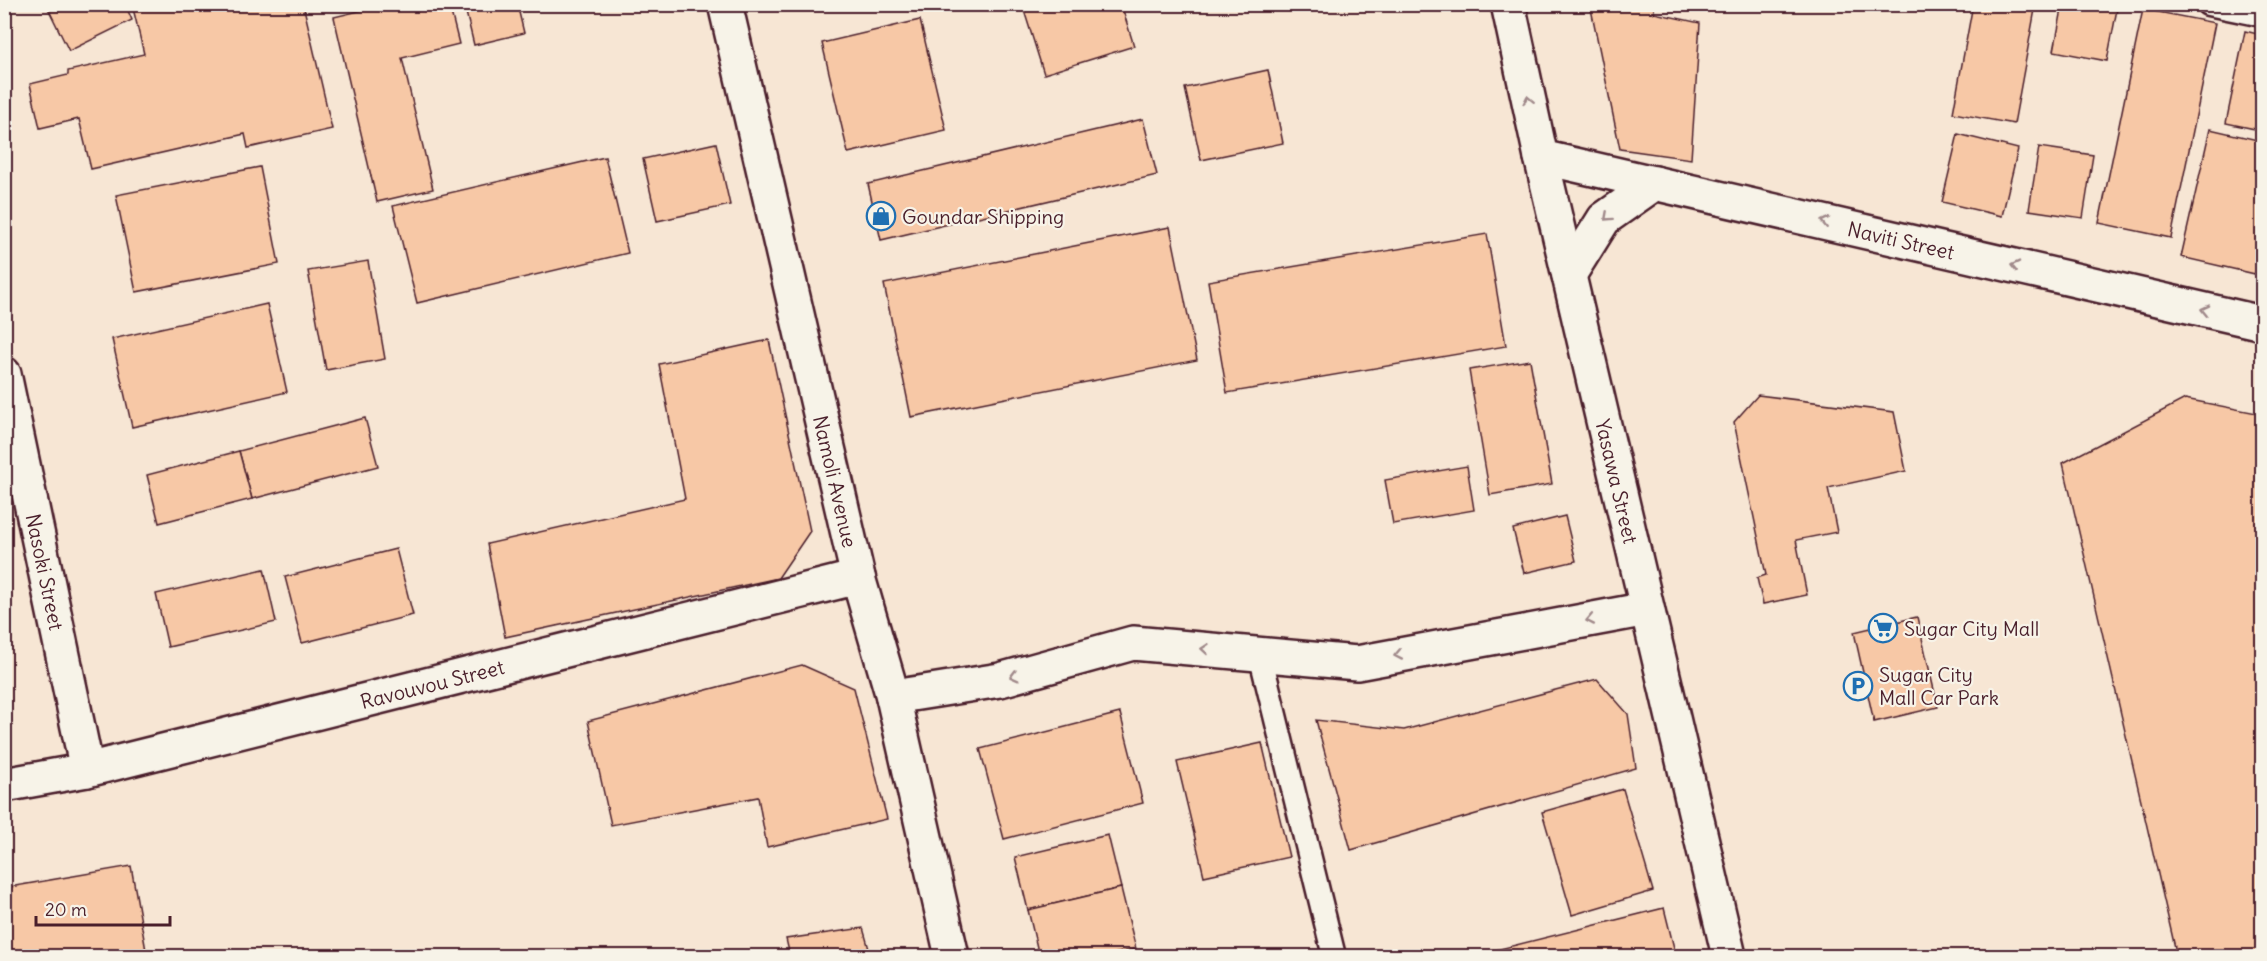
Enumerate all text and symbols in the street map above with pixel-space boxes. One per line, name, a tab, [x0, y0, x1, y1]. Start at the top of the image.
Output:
one-way arrow	[1523, 96, 1536, 106]
shop icon: Goundar Shipping	[865, 200, 897, 232]
place label: Goundar Shipping	[902, 204, 1064, 229]
one-way arrow	[1604, 210, 1614, 221]
street label: Naviti Street	[1845, 216, 1957, 264]
one-way arrow	[1821, 217, 1831, 230]
one-way arrow	[2011, 261, 2021, 274]
one-way arrow	[2201, 304, 2211, 317]
street label: Namoli Avenue	[808, 413, 863, 550]
street label: Yasawa Street	[1591, 416, 1644, 546]
street label: Nasoki Street	[21, 511, 70, 632]
supermarket icon: Sugar City Mall	[1867, 612, 1899, 644]
one-way arrow	[1585, 613, 1595, 626]
place label: Sugar City Mall	[1904, 616, 2039, 641]
one-way arrow	[1200, 643, 1209, 656]
one-way arrow	[1394, 649, 1403, 661]
street label: Ravouvou Street	[357, 654, 507, 714]
place label: Sugar City Mall Car Park	[1879, 662, 1999, 710]
one-way arrow	[1009, 669, 1020, 681]
parking icon: Sugar City Mall Car Park	[1842, 670, 1874, 702]
scale bar	[36, 889, 170, 927]
text: 20 m	[45, 898, 87, 921]

